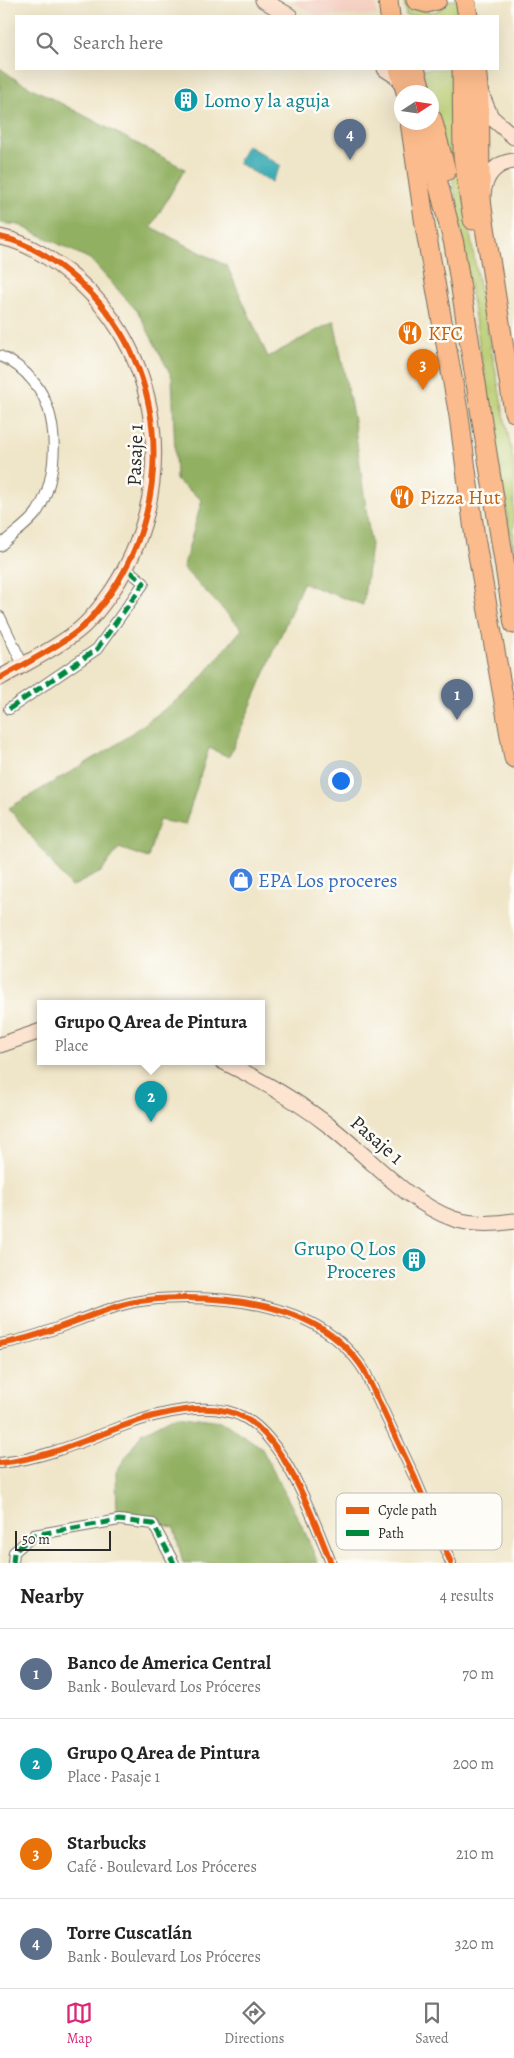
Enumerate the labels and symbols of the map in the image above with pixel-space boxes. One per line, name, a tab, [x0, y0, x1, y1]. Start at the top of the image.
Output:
north arrow	[394, 85, 439, 130]
building icon: Lomo y la aguja	[173, 87, 199, 113]
place label: Lomo y la aguja	[204, 87, 331, 114]
pin: 4	[334, 119, 366, 160]
restaurant icon: KFC	[397, 320, 423, 346]
place label: KFC	[428, 320, 463, 347]
pin: 3	[407, 349, 439, 390]
street label: Pasaje 1	[120, 423, 150, 486]
restaurant icon: Pizza Hut	[389, 484, 415, 510]
place label: Pizza Hut	[420, 484, 501, 511]
pin: 1	[441, 679, 473, 720]
your location	[328, 768, 354, 794]
shop icon: EPA Los proceres	[228, 867, 254, 893]
place label: EPA Los proceres	[258, 867, 398, 894]
pin: 2	[135, 1081, 167, 1122]
street label: Pasaje 1	[345, 1109, 409, 1171]
place label: Grupo Q Los Proceres	[294, 1235, 396, 1285]
building icon: Grupo Q Los Proceres	[401, 1247, 427, 1273]
legend	[336, 1493, 502, 1550]
text: Cycle path	[378, 1501, 438, 1520]
text: Path	[378, 1524, 405, 1543]
scale bar	[15, 1528, 111, 1551]

